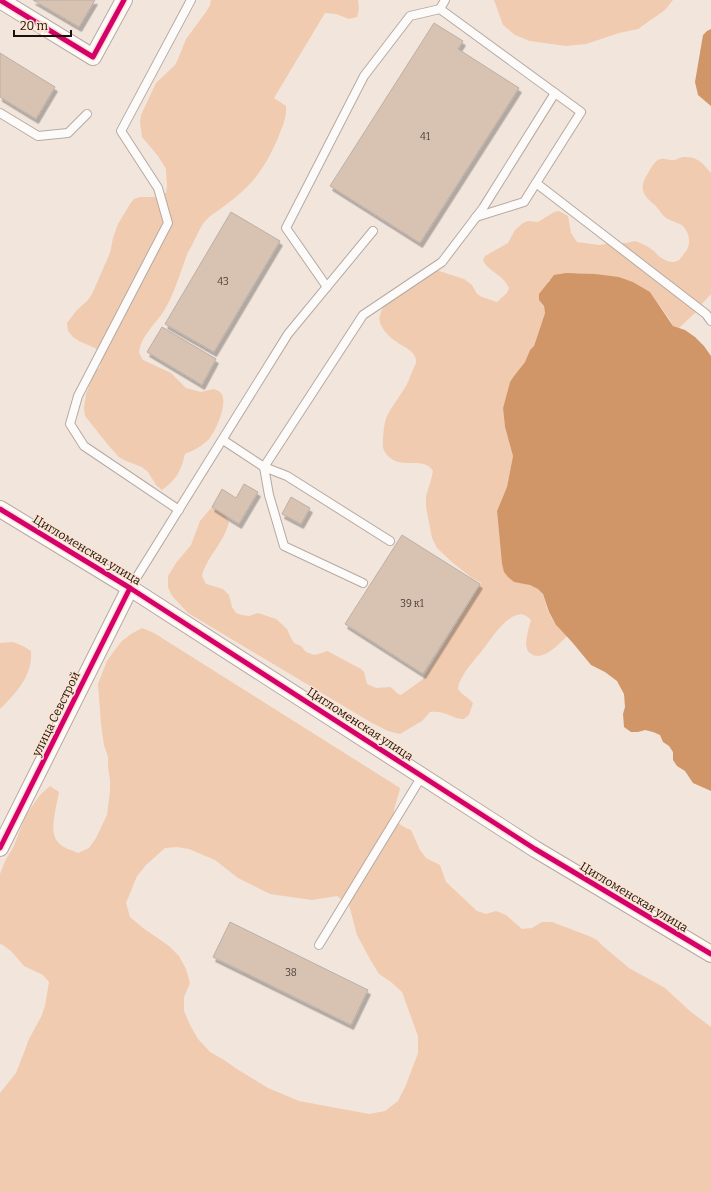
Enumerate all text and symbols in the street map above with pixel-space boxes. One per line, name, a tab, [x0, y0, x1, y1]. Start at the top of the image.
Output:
scale bar	[14, 12, 71, 38]
text: 20 m	[20, 19, 49, 33]
house number: 41	[420, 131, 430, 143]
house number: 43	[217, 276, 229, 288]
street label: Цигломенская улица	[30, 512, 144, 588]
house number: 39 к1	[400, 598, 424, 610]
street label: улица Севстрой	[29, 669, 83, 760]
street label: Цигломенская улица	[304, 684, 416, 764]
street label: Цигломенская улица	[577, 859, 691, 935]
house number: 38	[285, 967, 297, 979]

